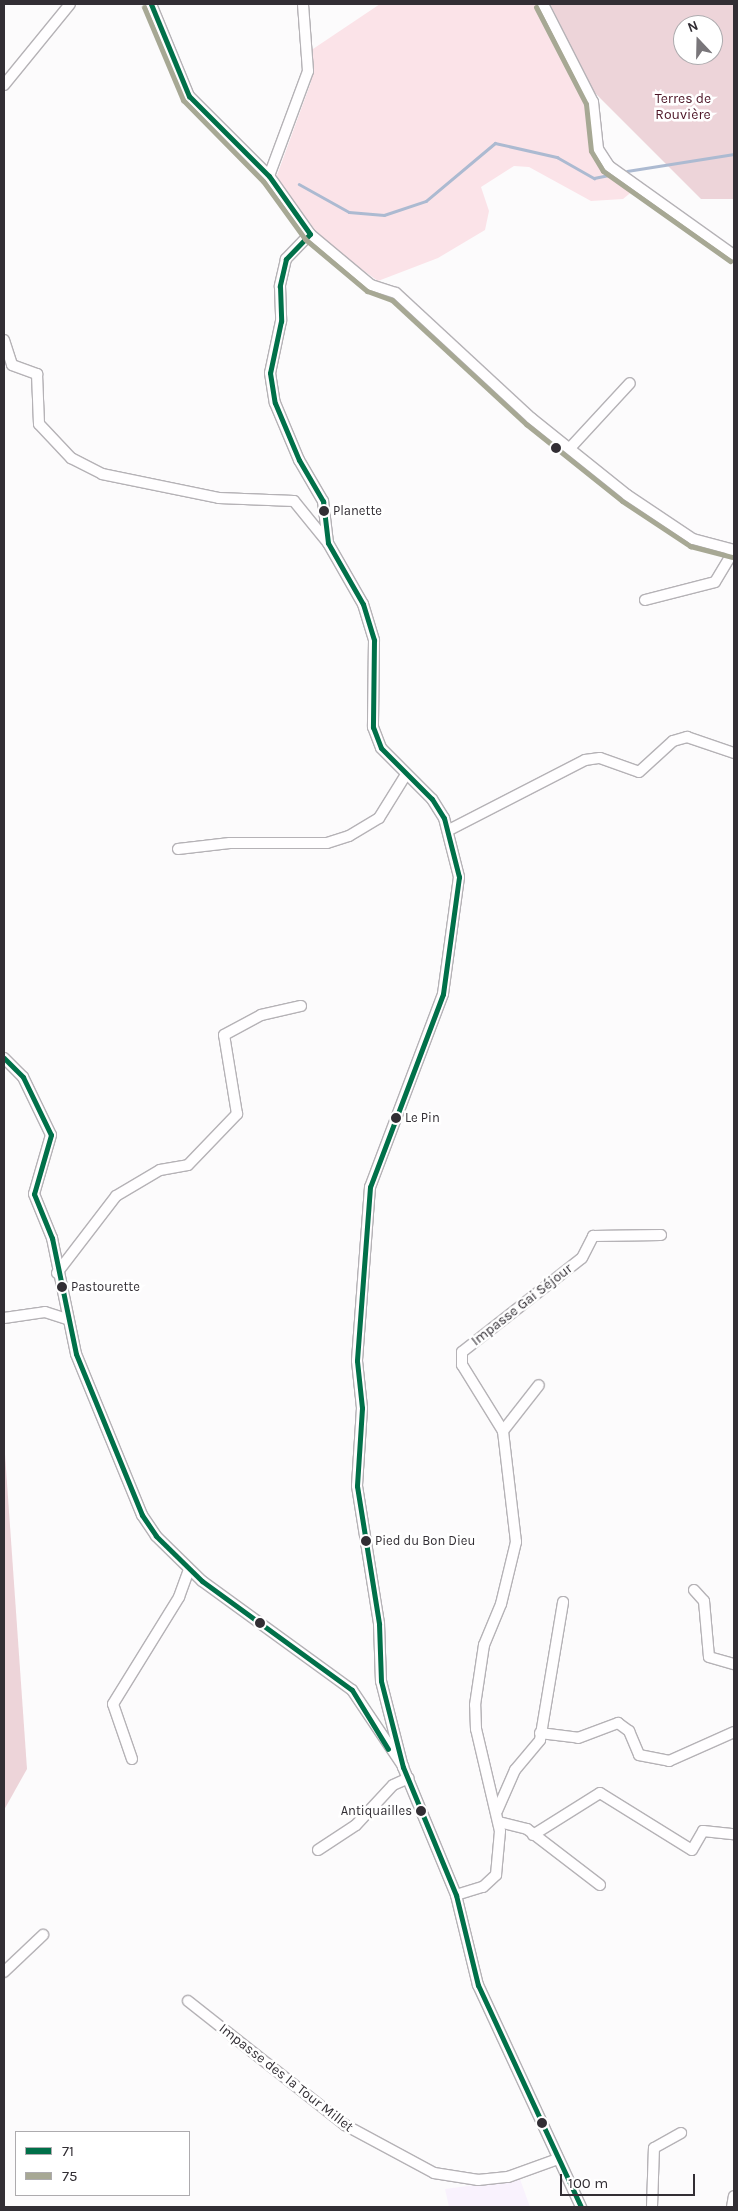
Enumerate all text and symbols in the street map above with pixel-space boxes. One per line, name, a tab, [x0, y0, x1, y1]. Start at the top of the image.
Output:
north arrow	[673, 15, 723, 65]
text: N	[685, 17, 701, 36]
park label: Terres de Rouvière	[655, 91, 711, 124]
unlabelled marker	[551, 443, 561, 453]
place label: Planette	[333, 503, 382, 519]
marker: Planette	[319, 506, 329, 516]
place label: Le Pin	[405, 1110, 440, 1126]
marker: Le Pin	[391, 1113, 401, 1123]
street label: Impasse Gai Séjour	[468, 1260, 576, 1350]
place label: Pastourette	[71, 1279, 140, 1295]
marker: Pastourette	[57, 1282, 67, 1292]
place label: Pied du Bon Dieu	[375, 1533, 475, 1549]
marker: Pied du Bon Dieu	[361, 1536, 371, 1546]
unlabelled marker	[255, 1618, 265, 1628]
place label: Antiquailles	[341, 1803, 412, 1819]
marker: Antiquailles	[416, 1806, 426, 1816]
street label: Impasse des la Tour Millet	[215, 2020, 357, 2136]
unlabelled marker	[537, 2118, 547, 2128]
legend	[15, 2131, 190, 2196]
text: 71	[62, 2142, 74, 2160]
scale bar	[563, 2164, 698, 2196]
text: 75	[62, 2167, 78, 2185]
text: 100 m	[568, 2174, 608, 2192]

